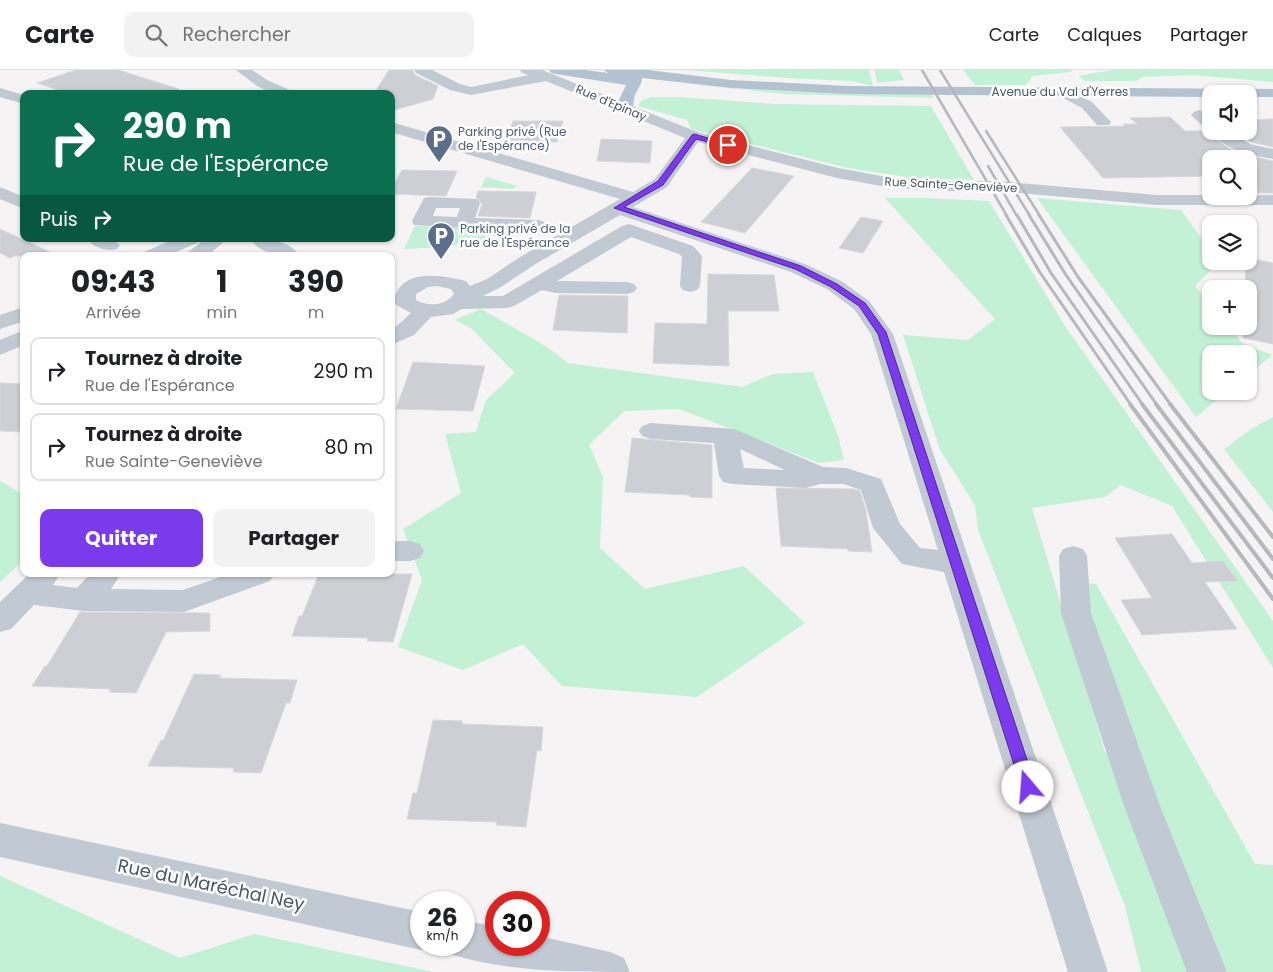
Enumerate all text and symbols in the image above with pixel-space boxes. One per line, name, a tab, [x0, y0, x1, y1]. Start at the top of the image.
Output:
search box	[124, 12, 474, 57]
text: Carte	[25, 18, 94, 51]
icon: search	[142, 21, 170, 49]
text: Rechercher	[182, 21, 291, 48]
text: Carte	[989, 22, 1039, 47]
text: Calques	[1067, 22, 1142, 47]
text: Partager	[1170, 22, 1248, 47]
street label: Rue d'Epinay	[573, 80, 649, 125]
street label: Avenue du Val d'Yerres	[992, 83, 1128, 100]
map controls	[1202, 85, 1257, 400]
button: sound	[1202, 85, 1257, 140]
text: 290 m	[123, 101, 232, 150]
icon: right	[40, 110, 105, 175]
place label: Parking privé (Rue de l'Espérance)	[458, 123, 566, 154]
parking icon: Parking privé (Rue de l'Espérance)	[424, 124, 454, 163]
pin	[707, 124, 749, 166]
icon: arrive	[714, 131, 742, 159]
text: Rue de l'Espérance	[123, 148, 329, 179]
button: search	[1202, 150, 1257, 205]
street label: Rue Sainte-Geneviève	[884, 173, 1018, 196]
icon: right	[88, 205, 116, 233]
text: Puis	[40, 206, 78, 233]
button: layers	[1202, 215, 1257, 270]
place label: Parking privé de la rue de l'Espérance	[460, 220, 570, 251]
parking icon: Parking privé de la rue de l'Espérance	[426, 221, 456, 260]
text: 09:43	[71, 260, 156, 303]
text: 1	[216, 260, 228, 303]
text: 390	[288, 260, 344, 303]
button: +	[1202, 280, 1257, 335]
text: Arrivée	[86, 301, 141, 324]
text: min	[207, 301, 237, 324]
text: m	[308, 301, 324, 324]
text: Tournez à droite	[85, 345, 242, 372]
button: −	[1202, 345, 1257, 400]
icon: right	[42, 357, 70, 385]
text: 290 m	[314, 358, 373, 385]
text: Rue de l'Espérance	[85, 374, 235, 397]
text: Tournez à droite	[85, 421, 242, 448]
icon: right	[42, 433, 70, 461]
text: 80 m	[324, 434, 373, 461]
text: Rue Sainte-Geneviève	[85, 450, 262, 473]
button: Quitter	[40, 509, 203, 567]
button: Partager	[213, 509, 375, 567]
position arrow	[1001, 760, 1053, 812]
street label: Rue du Maréchal Ney	[115, 853, 307, 917]
speed limit sign: 30	[485, 891, 550, 956]
text: 26	[427, 900, 458, 935]
text: km/h	[427, 927, 458, 944]

